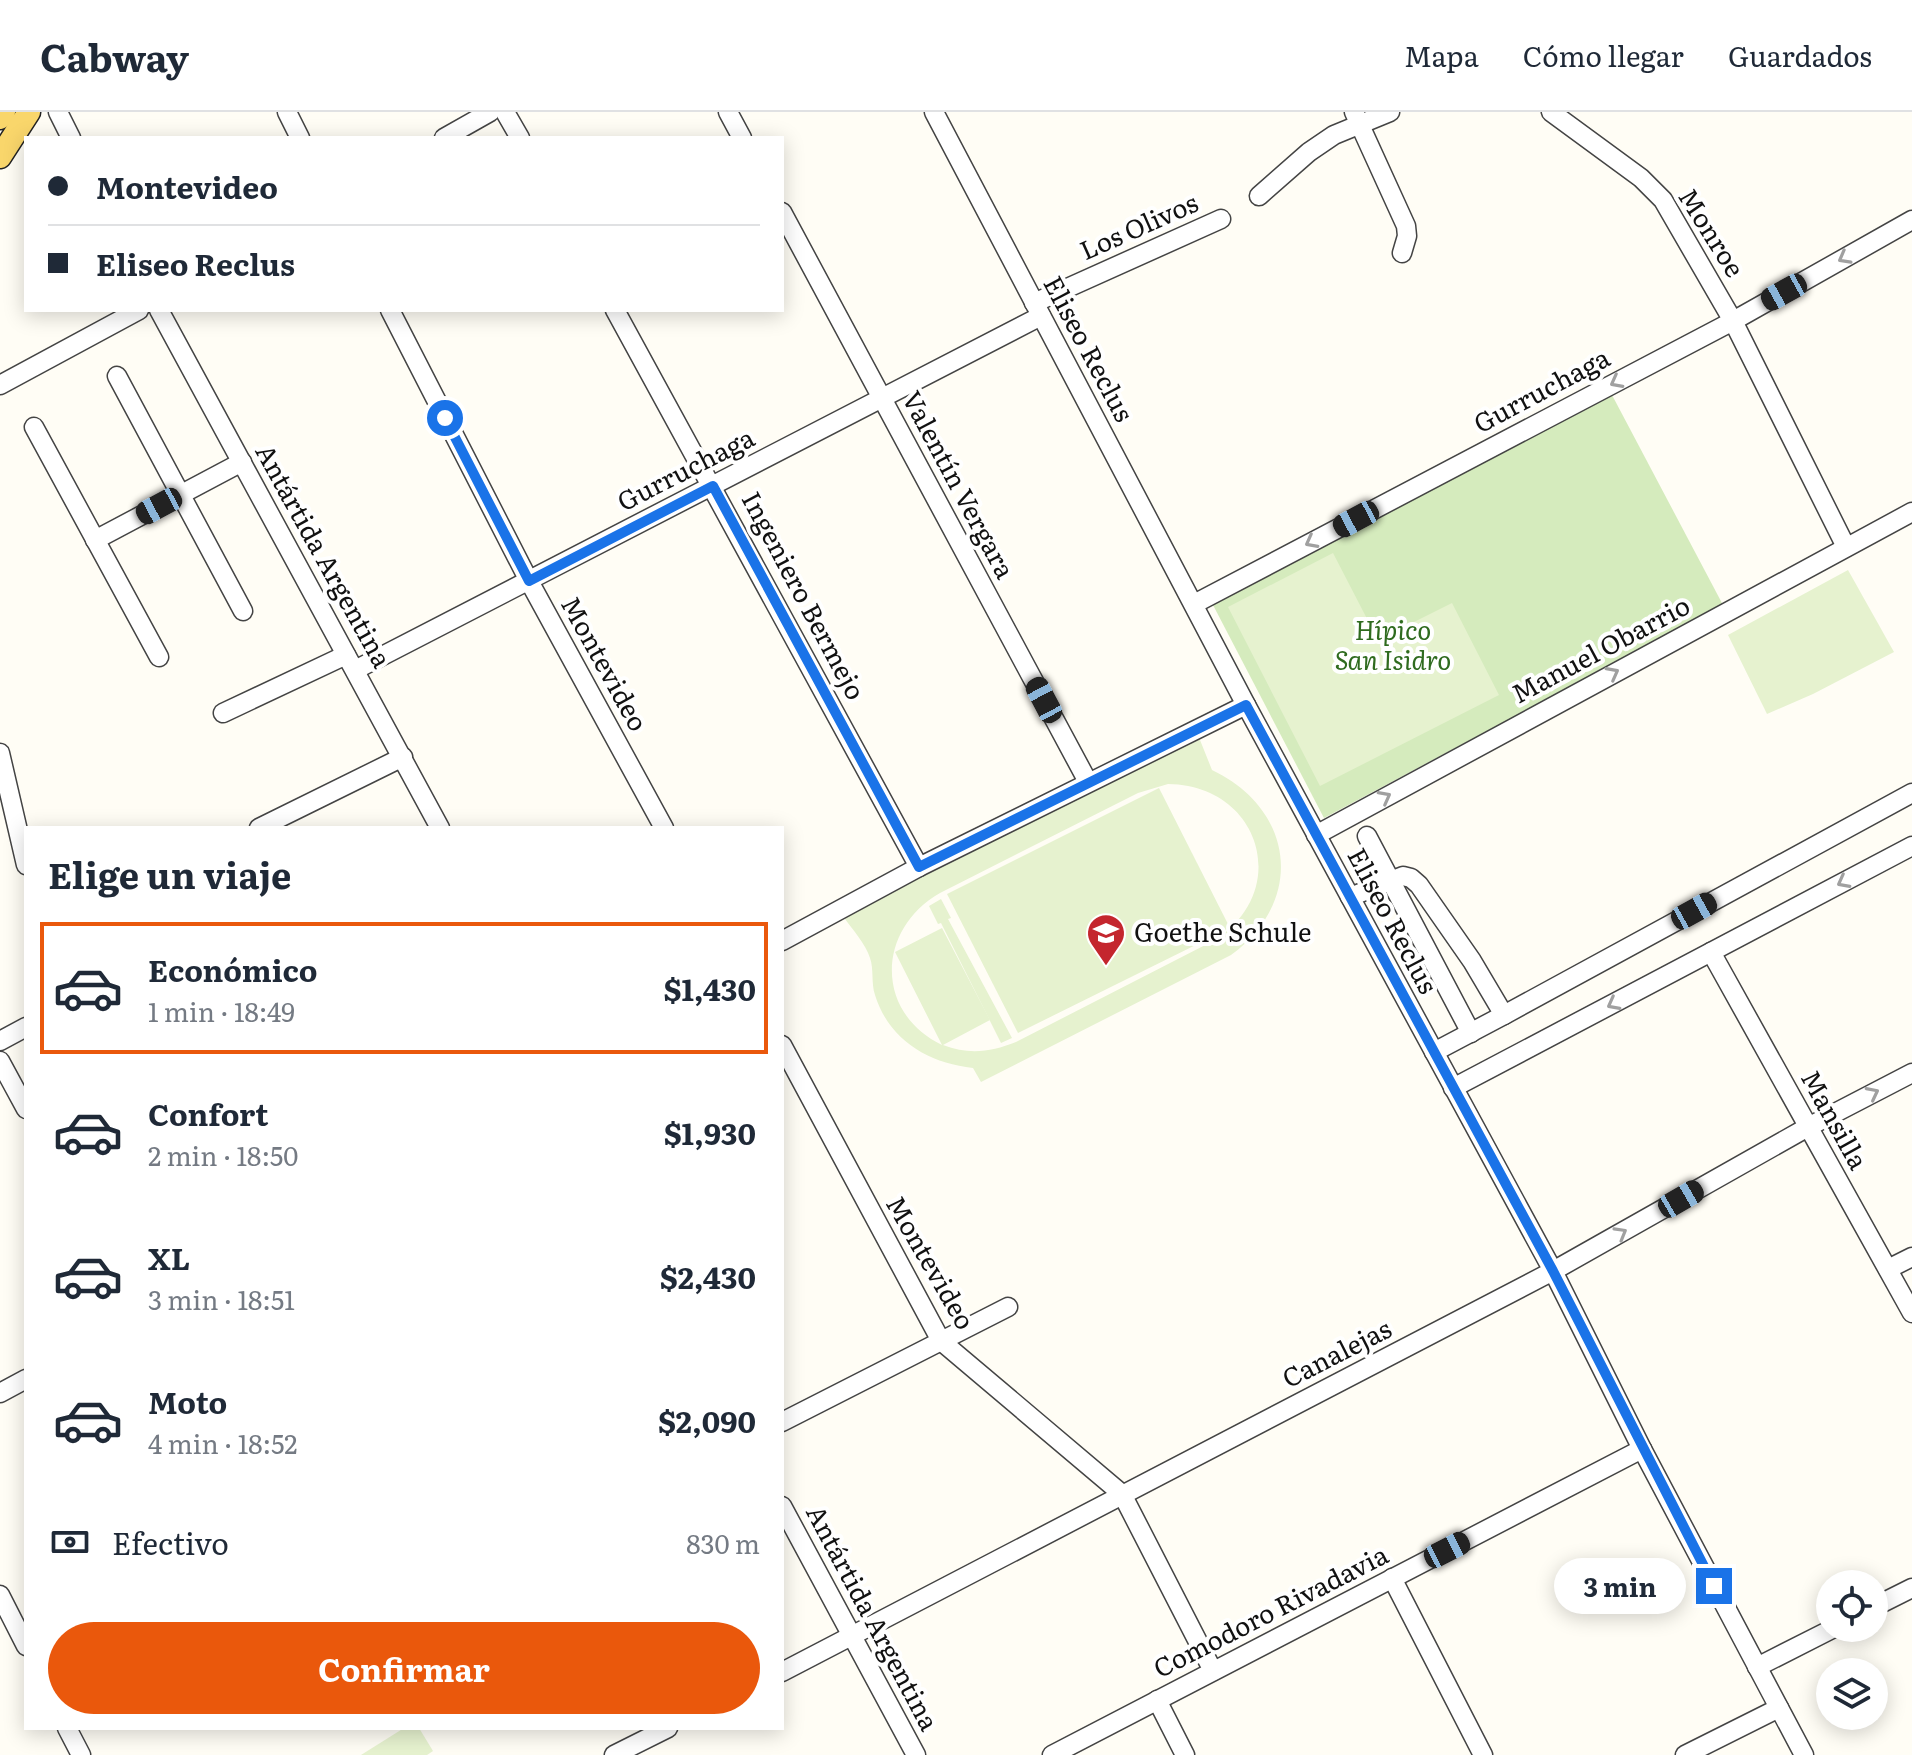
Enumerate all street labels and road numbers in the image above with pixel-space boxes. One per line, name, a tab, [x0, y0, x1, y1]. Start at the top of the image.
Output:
street label: Monroe	[1671, 180, 1756, 284]
street label: Los Olivos	[1073, 181, 1203, 268]
street label: Eliseo Reclus	[1035, 268, 1145, 428]
street label: Gurruchaga	[1466, 337, 1616, 441]
street label: Valentín Vergara	[894, 383, 1026, 585]
street label: Gurruchaga	[609, 416, 760, 519]
street label: Antártida Argentina	[247, 436, 403, 674]
street label: Ingeniero Bermejo	[734, 484, 877, 706]
street label: Manuel Obarrio	[1504, 584, 1696, 711]
street label: Montevideo	[553, 588, 659, 737]
street label: Eliseo Reclus	[1339, 840, 1449, 1000]
street label: Mansilla	[1793, 1062, 1879, 1176]
street label: Montevideo	[878, 1188, 986, 1336]
street label: Canalejas	[1274, 1308, 1397, 1396]
street label: Antártida Argentina	[798, 1497, 950, 1737]
street label: Comodoro Rivadavia	[1146, 1534, 1394, 1686]

